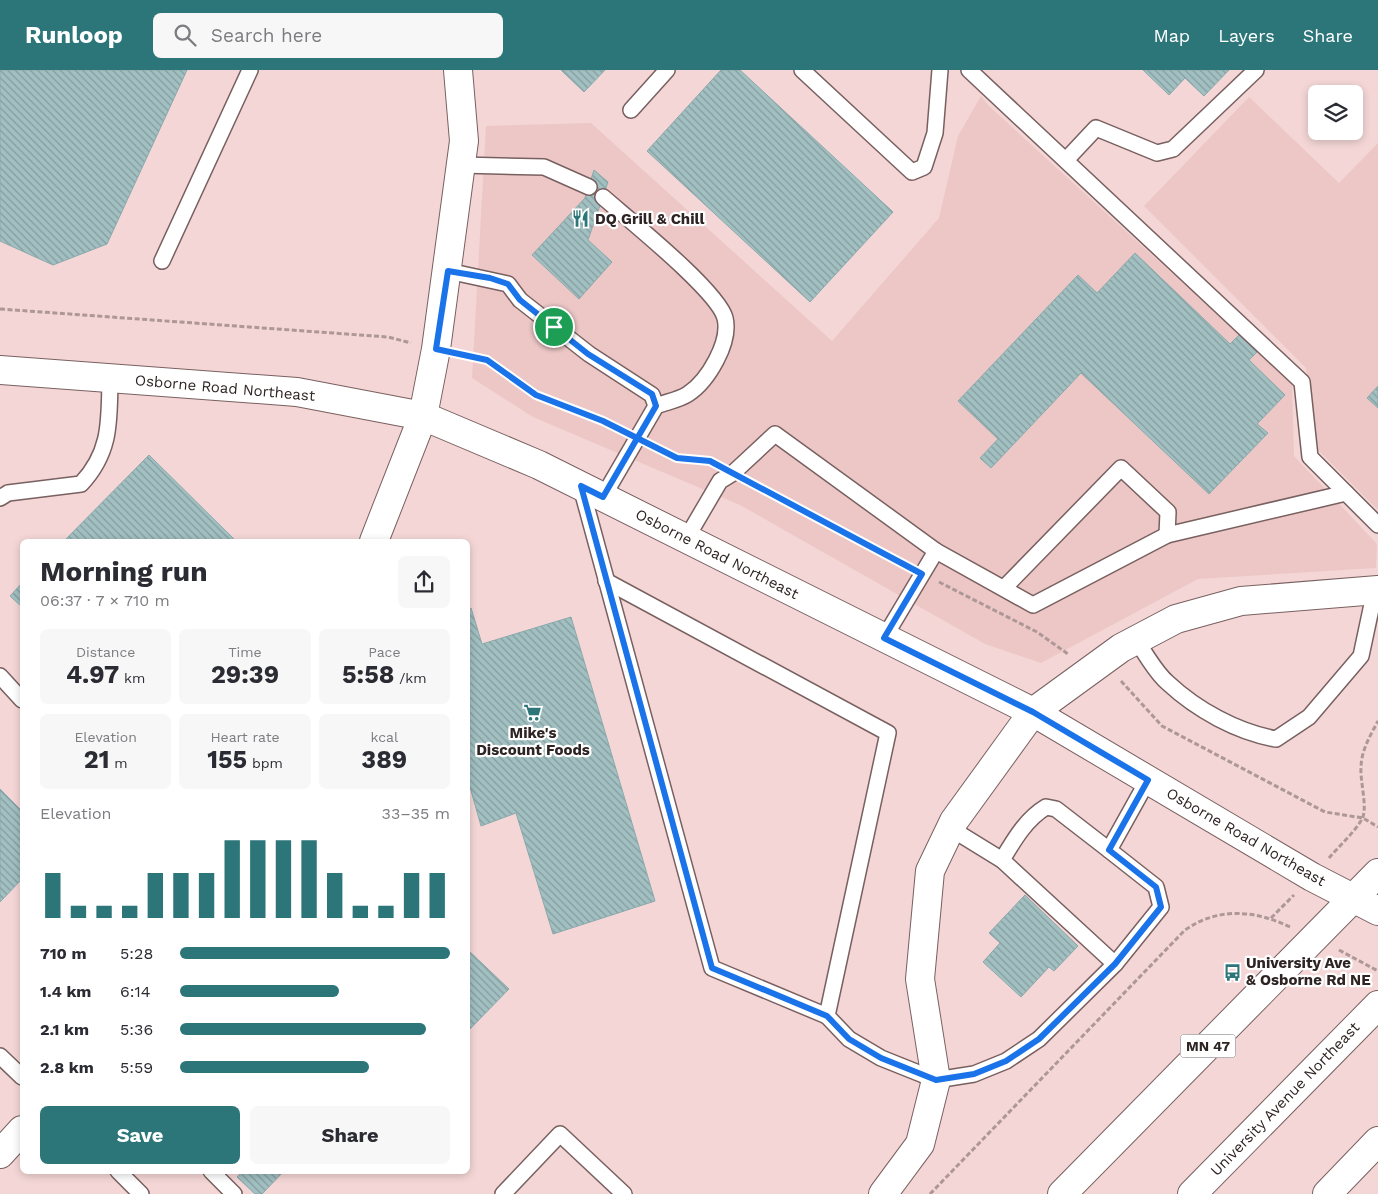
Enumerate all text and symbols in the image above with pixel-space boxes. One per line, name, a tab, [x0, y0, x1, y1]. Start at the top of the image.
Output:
search box	[153, 13, 503, 58]
text: Runloop	[25, 21, 123, 49]
icon: search	[171, 21, 199, 49]
text: Search here	[211, 24, 322, 47]
text: Map	[1153, 25, 1190, 46]
text: Layers	[1218, 25, 1275, 46]
text: Share	[1303, 25, 1353, 46]
map controls	[1308, 85, 1363, 140]
button: layers	[1308, 85, 1363, 140]
restaurant icon: DQ Grill & Chill	[571, 209, 591, 229]
place label: DQ Grill & Chill	[595, 210, 704, 228]
pin	[533, 306, 575, 348]
icon: arrive	[540, 313, 568, 341]
street label: Osborne Road Northeast	[134, 371, 317, 405]
street label: Osborne Road Northeast	[632, 505, 802, 603]
text: Morning run	[40, 555, 208, 588]
button: share	[398, 556, 450, 608]
text: 06:37 · 7 × 710 m	[40, 591, 170, 610]
text: Distance	[76, 644, 135, 660]
text: Time	[228, 644, 262, 660]
text: Pace	[368, 644, 401, 660]
text: 4.97	[66, 660, 119, 689]
text: 29:39	[211, 660, 279, 689]
text: 5:58	[342, 660, 394, 689]
text: km	[119, 670, 145, 686]
text: /km	[394, 670, 427, 686]
supermarket icon: Mike's Discount Foods	[523, 702, 543, 722]
place label: Mike's Discount Foods	[476, 724, 590, 759]
text: Elevation	[74, 729, 137, 745]
text: Heart rate	[210, 729, 280, 745]
text: kcal	[370, 729, 398, 745]
text: 21	[84, 745, 109, 774]
text: 155	[207, 745, 247, 774]
text: 389	[361, 745, 407, 774]
text: m	[109, 755, 128, 771]
text: bpm	[247, 755, 283, 771]
street label: Osborne Road Northeast	[1163, 784, 1329, 890]
text: Elevation	[40, 804, 111, 823]
text: 33–35 m	[382, 804, 450, 823]
text: 710 m	[40, 944, 87, 963]
text: 5:28	[120, 944, 153, 963]
place label: University Ave & Osborne Rd NE	[1246, 954, 1371, 989]
bus stop icon: University Ave & Osborne Rd NE	[1222, 962, 1242, 982]
text: 1.4 km	[40, 982, 91, 1001]
text: 6:14	[120, 982, 150, 1001]
street label: University Avenue Northeast	[1207, 1018, 1364, 1180]
text: 2.1 km	[40, 1020, 89, 1039]
text: 5:36	[120, 1020, 153, 1039]
road number: MN 47	[1180, 1034, 1236, 1058]
text: 2.8 km	[40, 1058, 94, 1077]
text: 5:59	[120, 1058, 153, 1077]
button: Save	[40, 1106, 240, 1164]
button: Share	[250, 1106, 450, 1164]

